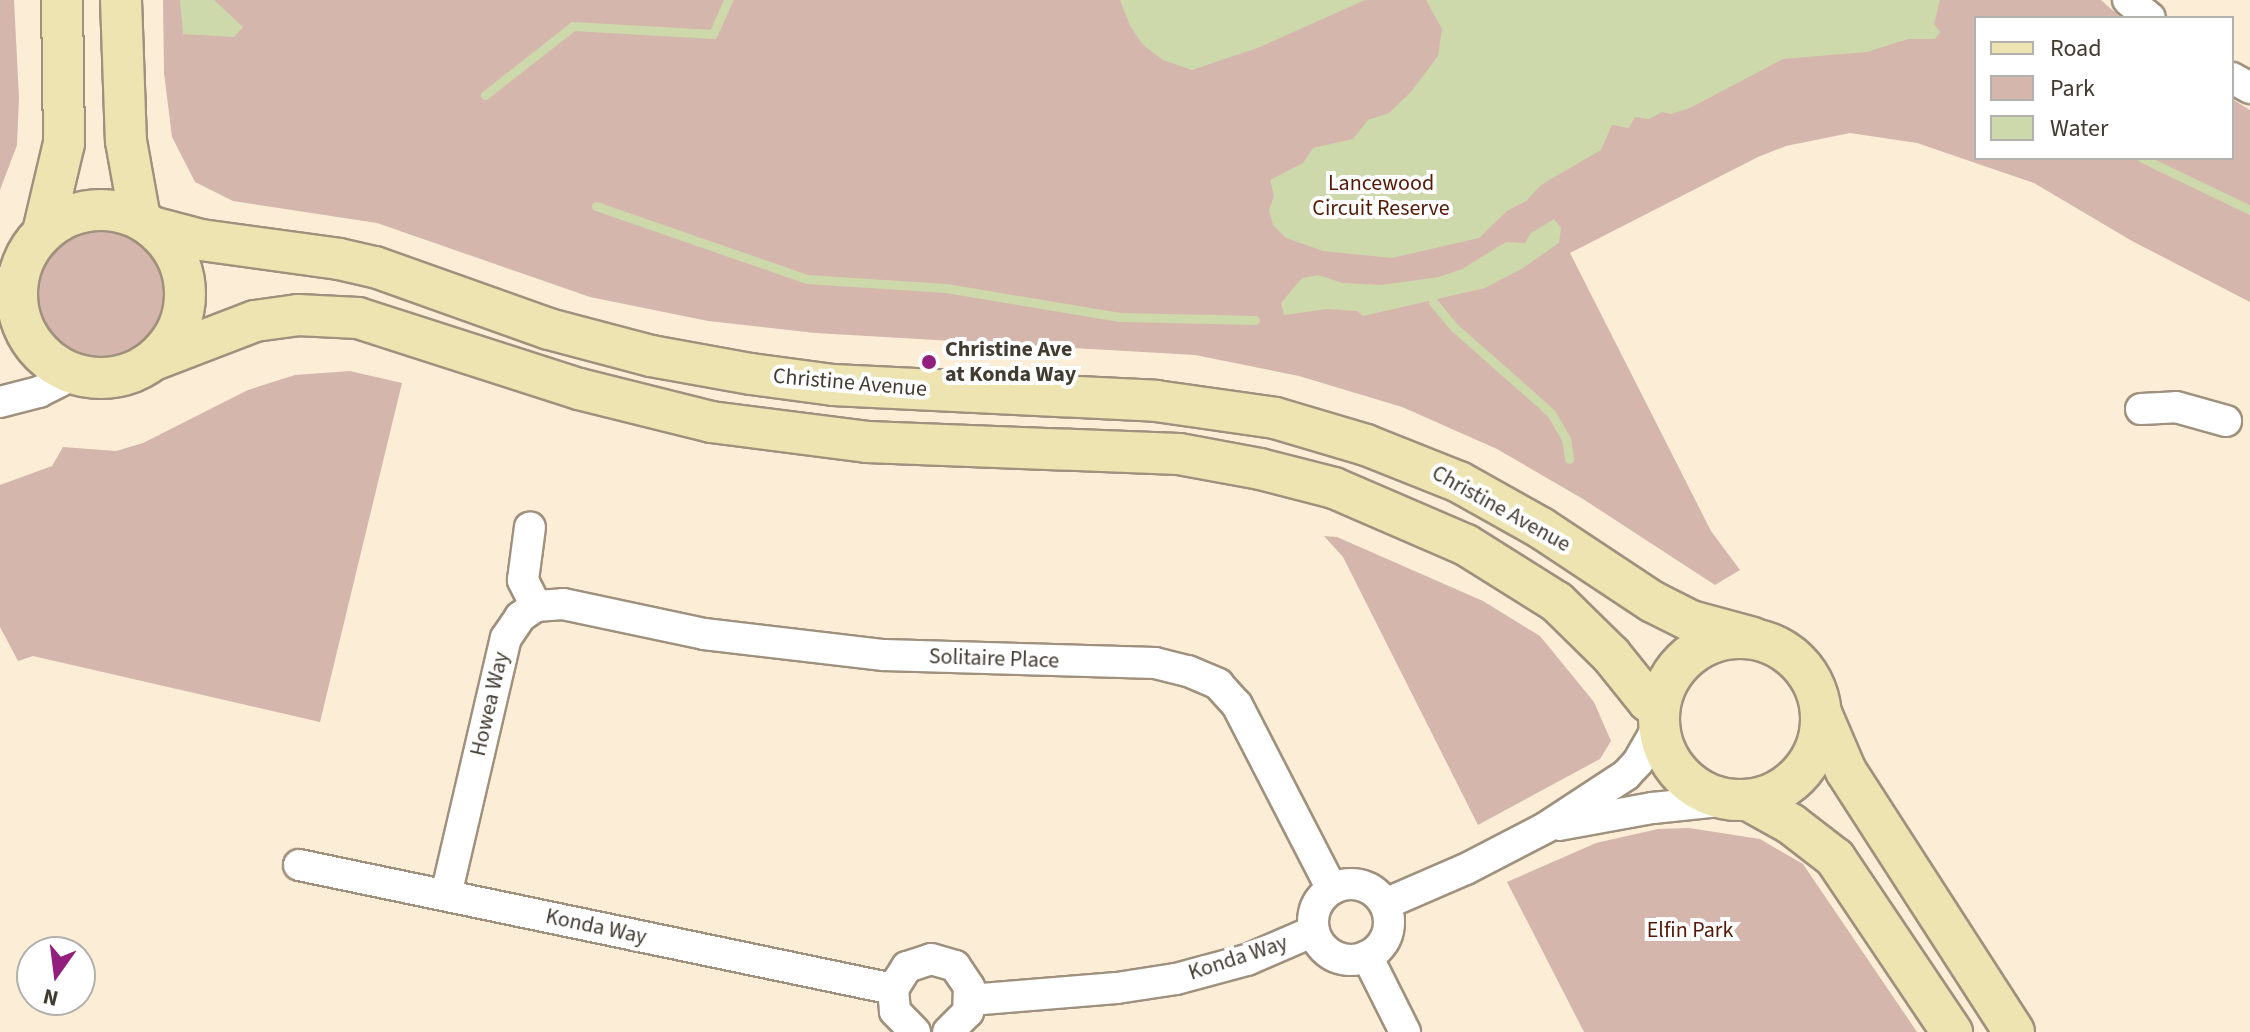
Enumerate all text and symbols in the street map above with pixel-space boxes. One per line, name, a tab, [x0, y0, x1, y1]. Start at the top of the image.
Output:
legend	[1974, 16, 2234, 160]
text: Road	[2050, 31, 2102, 66]
text: Park	[2050, 71, 2095, 106]
text: Water	[2050, 111, 2108, 146]
park label: Lancewood Circuit Reserve	[1312, 170, 1450, 222]
place label: Christine Ave at Konda Way	[945, 336, 1076, 388]
marker: Christine Ave at Konda Way	[920, 353, 938, 371]
street label: Christine Avenue	[772, 363, 928, 403]
street label: Christine Avenue	[1427, 460, 1575, 558]
street label: Solitaire Place	[928, 644, 1060, 674]
street label: Howea Way	[465, 649, 515, 759]
street label: Konda Way	[543, 903, 649, 951]
park label: Elfin Park	[1647, 918, 1733, 944]
street label: Konda Way	[1185, 930, 1291, 986]
north arrow	[16, 936, 96, 1016]
text: N	[40, 980, 62, 1015]

